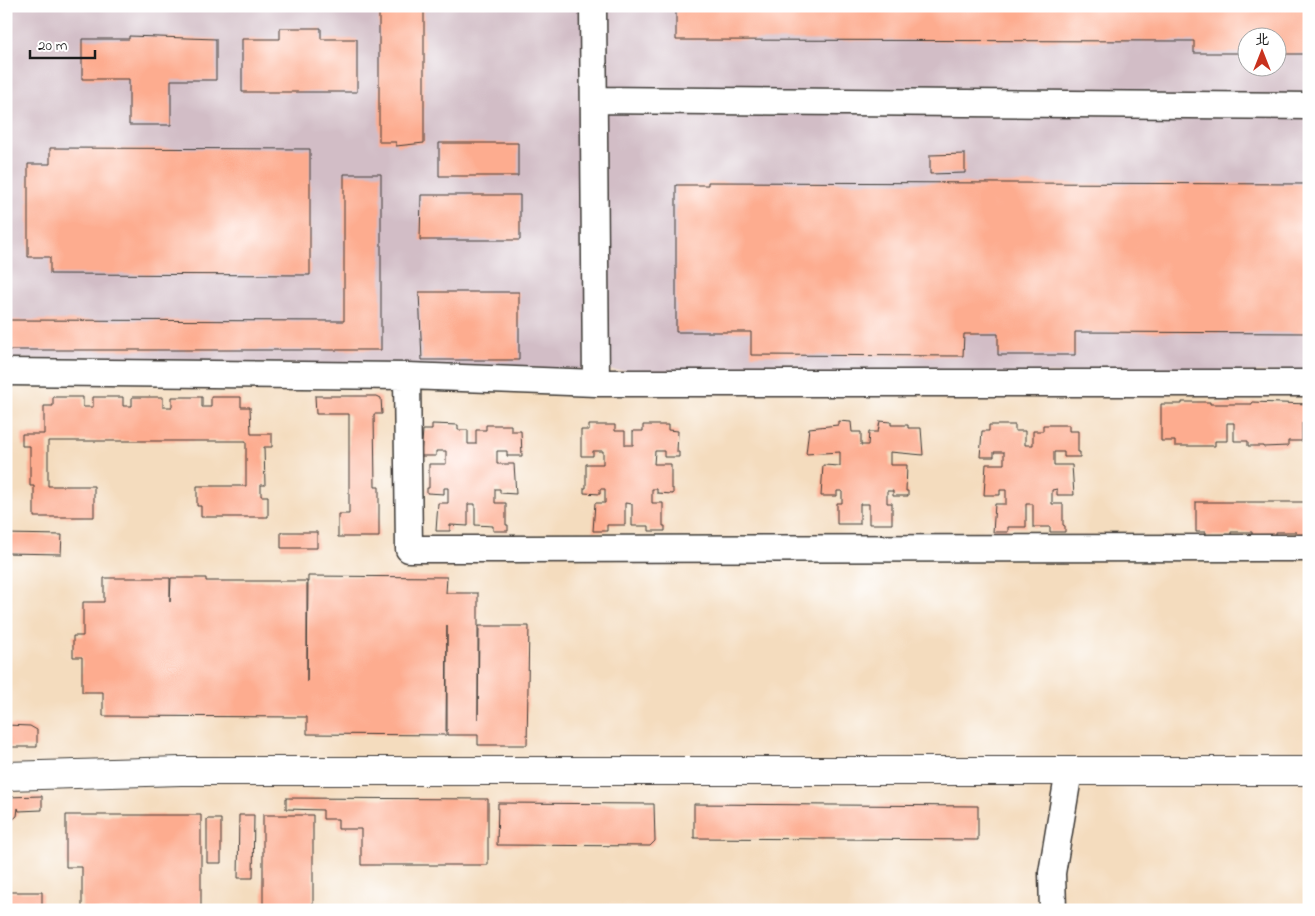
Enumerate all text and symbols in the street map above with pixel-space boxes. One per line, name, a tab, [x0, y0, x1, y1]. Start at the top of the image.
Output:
scale bar	[30, 28, 95, 60]
north arrow	[1238, 28, 1288, 78]
text: 北	[1255, 30, 1269, 51]
text: 20 m	[38, 35, 68, 57]

